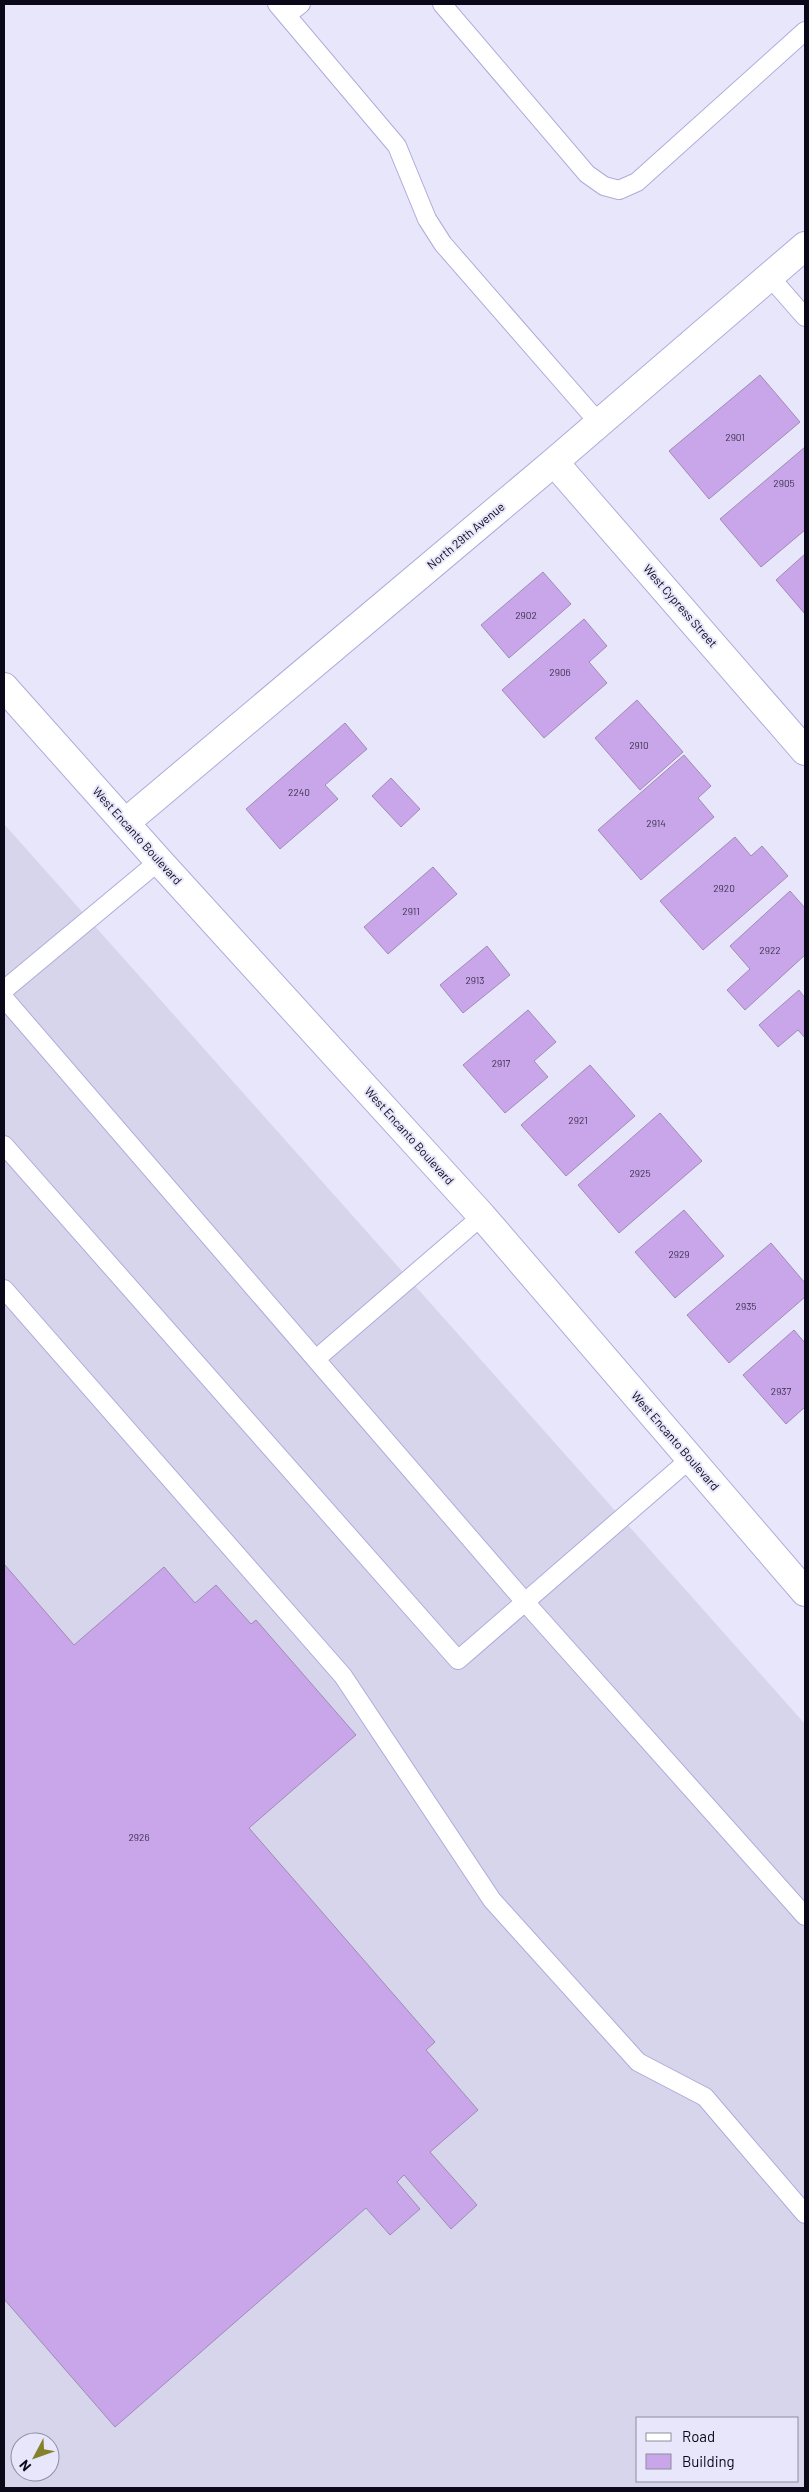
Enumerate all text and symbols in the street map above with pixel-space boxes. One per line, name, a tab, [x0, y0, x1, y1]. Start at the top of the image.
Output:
house number: 2901	[725, 431, 745, 443]
house number: 2905	[773, 477, 795, 489]
street label: North 29th Avenue	[424, 499, 507, 572]
street label: West Cypress Street	[641, 561, 721, 650]
house number: 2902	[515, 609, 537, 621]
house number: 2906	[549, 666, 571, 678]
house number: 2910	[629, 739, 649, 751]
street label: West Encanto Boulevard	[90, 784, 185, 887]
house number: 2240	[288, 786, 310, 798]
house number: 2914	[646, 817, 666, 829]
house number: 2920	[713, 882, 735, 894]
house number: 2911	[402, 905, 420, 917]
house number: 2922	[759, 944, 781, 956]
house number: 2913	[465, 974, 485, 986]
house number: 2917	[492, 1057, 511, 1069]
street label: West Encanto Boulevard	[362, 1084, 457, 1187]
house number: 2921	[568, 1114, 588, 1126]
house number: 2925	[629, 1167, 651, 1179]
house number: 2929	[668, 1248, 690, 1260]
house number: 2935	[736, 1300, 756, 1312]
house number: 2937	[771, 1385, 791, 1397]
street label: West Encanto Boulevard	[629, 1388, 723, 1493]
house number: 2926	[128, 1831, 150, 1843]
legend	[636, 2417, 799, 2482]
text: Road	[682, 2427, 715, 2445]
north arrow	[10, 2432, 60, 2482]
text: Building	[682, 2452, 735, 2470]
text: N	[15, 2457, 34, 2475]

